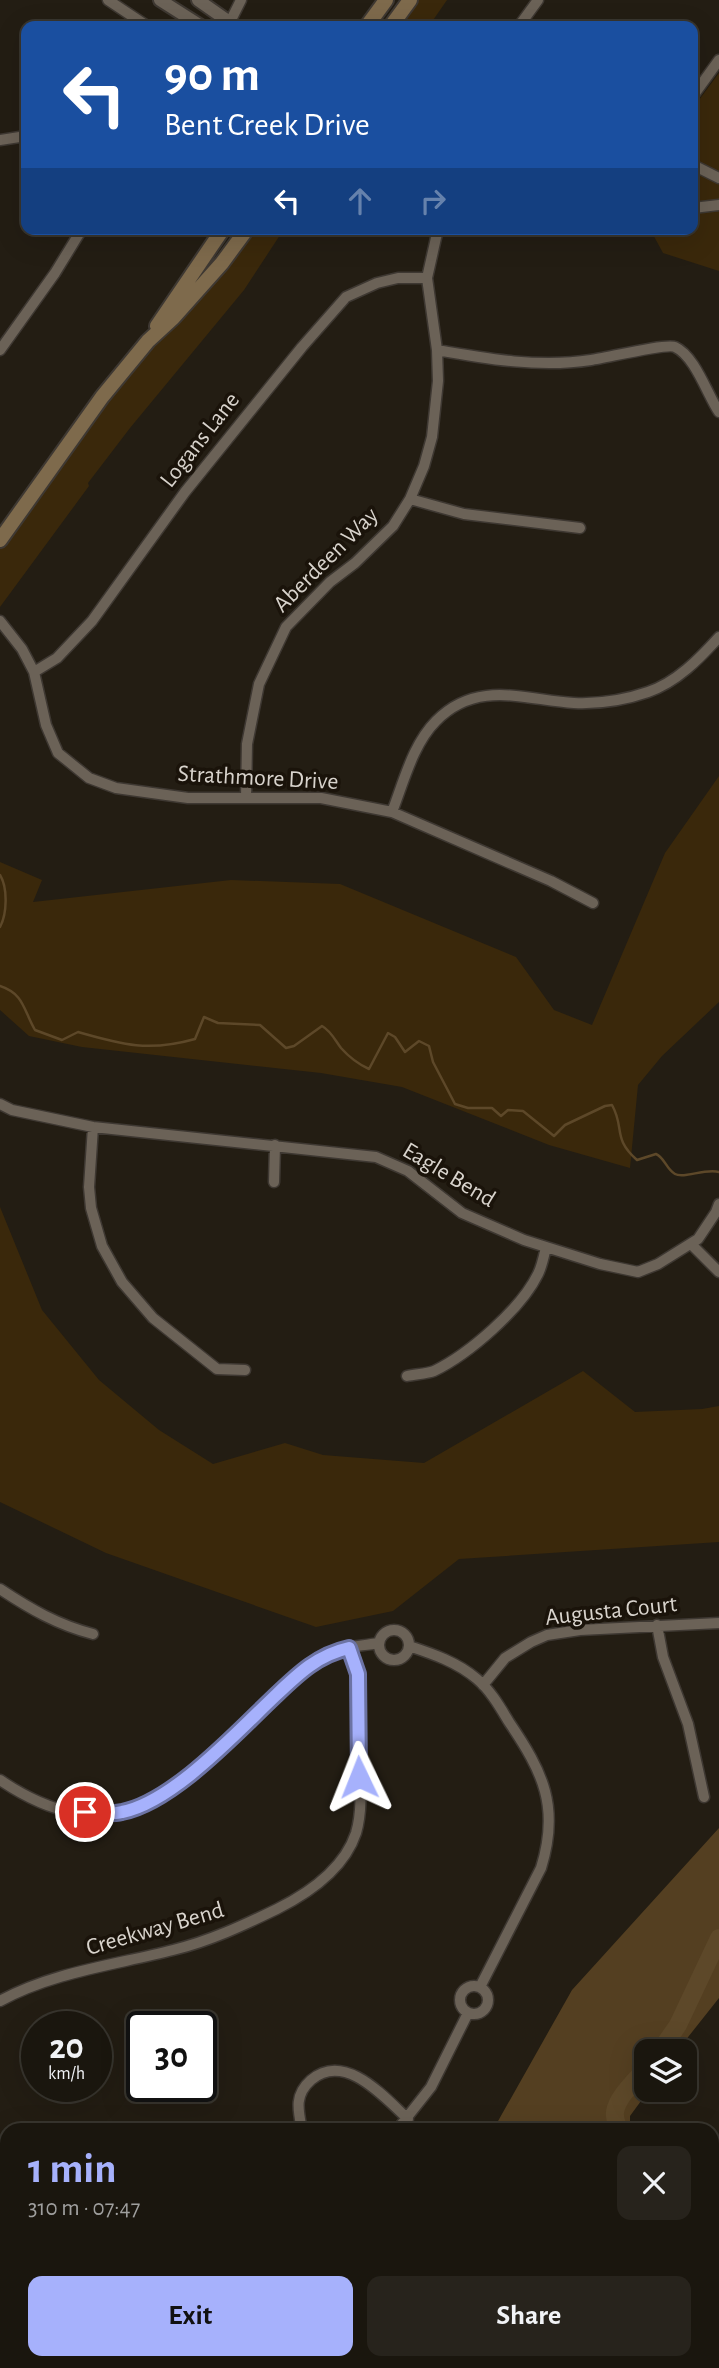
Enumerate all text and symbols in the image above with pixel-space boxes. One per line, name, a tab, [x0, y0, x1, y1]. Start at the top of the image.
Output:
icon: left	[49, 49, 140, 140]
text: 90 m	[164, 51, 260, 100]
text: Bent Creek Drive	[164, 109, 370, 141]
icon: left	[268, 182, 306, 220]
icon: ahead	[341, 182, 379, 220]
icon: right	[414, 182, 452, 220]
street label: Logans Lane	[156, 388, 244, 492]
street label: Aberdeen Way	[269, 503, 383, 617]
street label: Strathmore Drive	[177, 762, 339, 794]
street label: Eagle Bend	[399, 1138, 499, 1212]
street label: Augusta Court	[544, 1592, 678, 1630]
position arrow	[322, 1740, 396, 1814]
pin	[55, 1782, 115, 1842]
icon: arrive	[66, 1793, 104, 1831]
street label: Creekway Bend	[83, 1898, 227, 1960]
speed limit sign: 30	[126, 2011, 217, 2102]
text: 20	[49, 2030, 84, 2065]
map controls	[634, 2039, 697, 2102]
button: layers	[634, 2039, 697, 2102]
text: km/h	[48, 2065, 85, 2083]
button: close	[617, 2146, 691, 2220]
text: 1 min	[28, 2148, 117, 2190]
text: 310 m · 07:47	[28, 2197, 140, 2220]
button: Exit	[28, 2276, 353, 2356]
button: Share	[367, 2276, 691, 2356]

